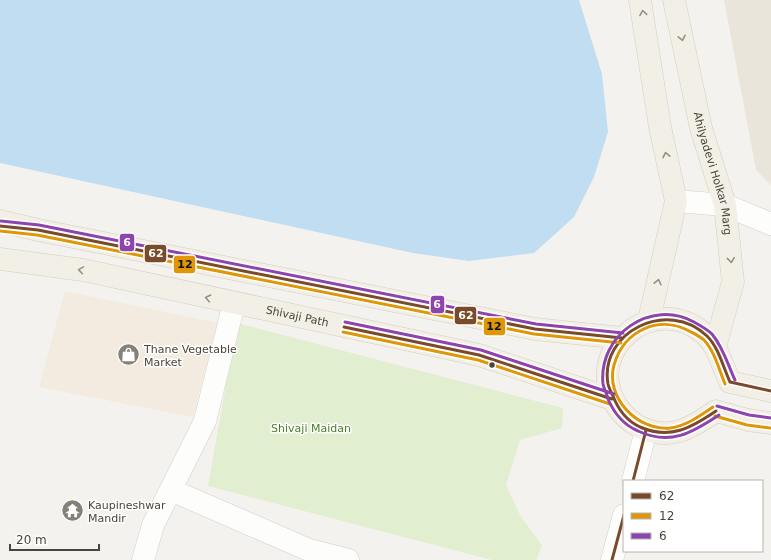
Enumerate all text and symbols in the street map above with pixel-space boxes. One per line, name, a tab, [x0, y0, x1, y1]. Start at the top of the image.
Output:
one-way arrow	[639, 10, 647, 17]
one-way arrow	[678, 35, 686, 41]
street label: Ahilyadevi Holkar Marg	[691, 111, 734, 236]
one-way arrow	[663, 152, 671, 159]
line badge: 6	[119, 233, 135, 252]
text: 6	[123, 236, 131, 249]
line badge: 62	[144, 244, 167, 263]
text: 62	[148, 247, 164, 260]
line badge: 12	[173, 255, 196, 274]
one-way arrow	[726, 257, 735, 263]
text: 12	[177, 258, 193, 271]
one-way arrow	[78, 266, 85, 275]
one-way arrow	[653, 279, 661, 285]
one-way arrow	[205, 294, 212, 302]
line badge: 6	[430, 295, 445, 314]
text: 6	[433, 298, 441, 311]
street label: Shivaji Path	[265, 303, 330, 330]
line badge: 62	[454, 306, 477, 325]
text: 62	[458, 309, 474, 322]
line badge: 12	[483, 317, 506, 336]
text: 12	[486, 320, 502, 333]
shop icon: Thane Vegetable Market	[116, 342, 142, 368]
place label: Thane Vegetable Market	[143, 343, 237, 369]
unlabelled marker	[487, 360, 497, 370]
park label: Shivaji Maidan	[271, 422, 351, 435]
legend	[623, 480, 763, 552]
text: 62	[659, 489, 674, 503]
temple icon: Kaupineshwar Mandir	[59, 498, 85, 524]
place label: Kaupineshwar Mandir	[88, 499, 166, 525]
text: 12	[659, 509, 674, 523]
scale bar	[10, 526, 99, 552]
text: 6	[659, 529, 667, 543]
text: 20 m	[16, 533, 47, 547]

